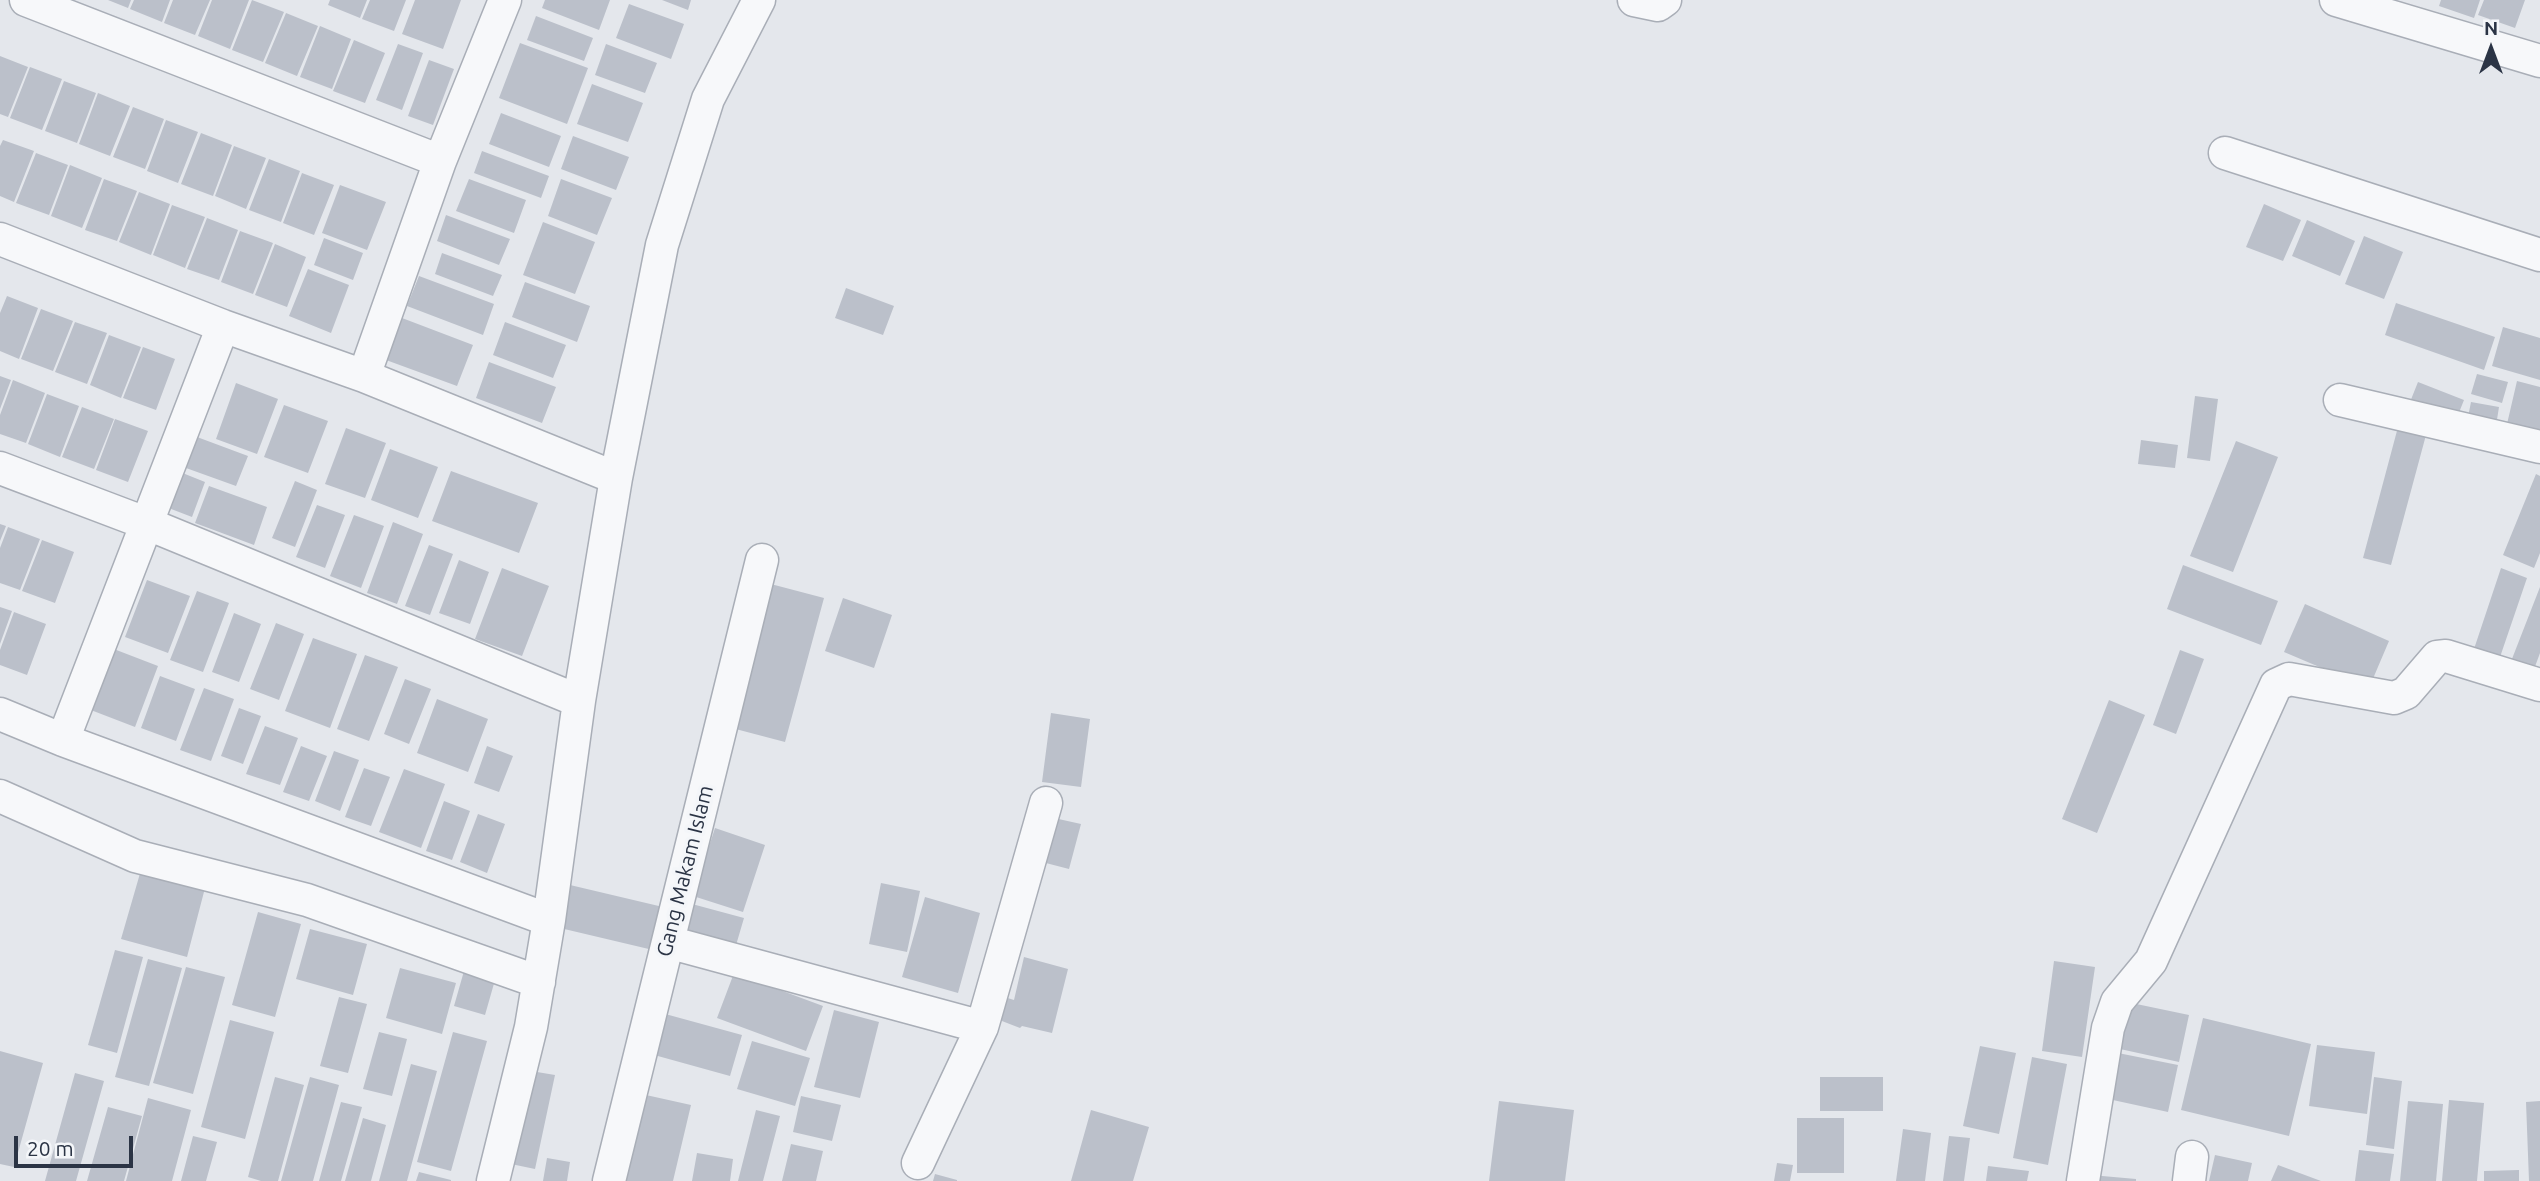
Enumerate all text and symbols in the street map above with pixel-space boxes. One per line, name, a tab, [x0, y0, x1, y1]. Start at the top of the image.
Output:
north arrow	[2456, 14, 2526, 84]
text: N	[2484, 17, 2498, 39]
street label: Gang Makam Islam	[651, 783, 719, 959]
scale bar	[18, 1122, 136, 1166]
text: 20 m	[27, 1136, 74, 1160]

